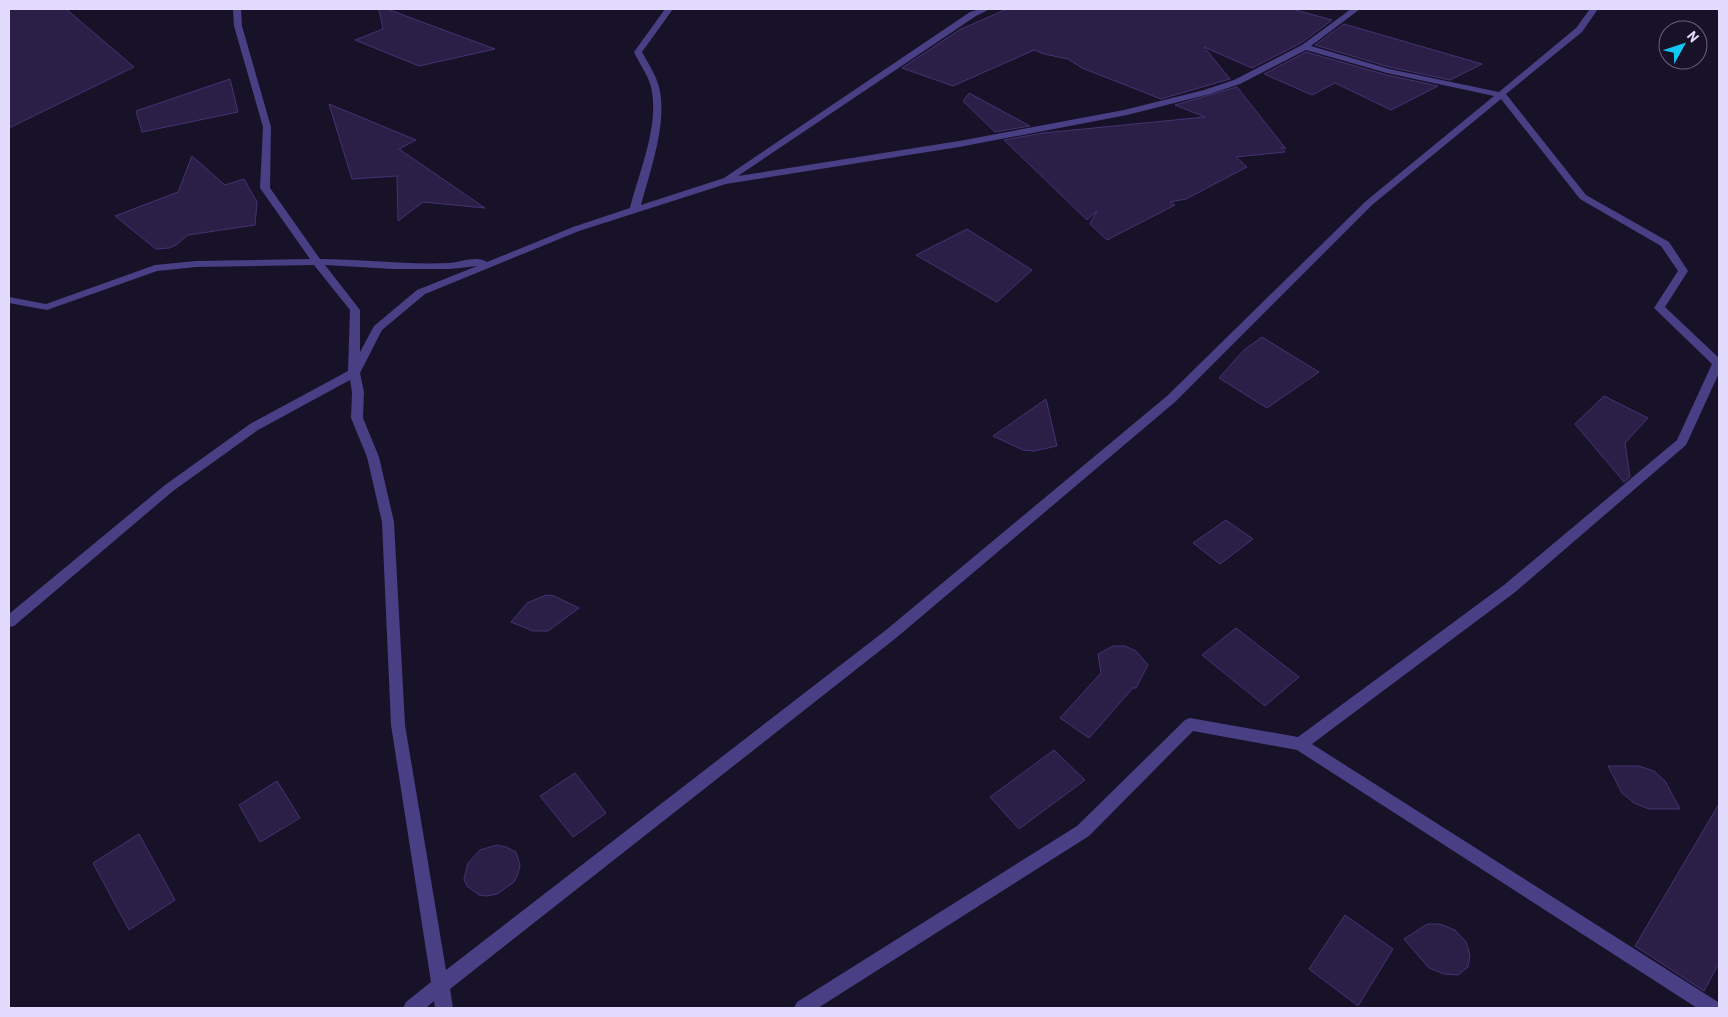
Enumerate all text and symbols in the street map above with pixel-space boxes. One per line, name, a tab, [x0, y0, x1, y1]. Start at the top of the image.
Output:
north arrow	[1658, 20, 1708, 70]
text: N	[1684, 27, 1703, 45]

